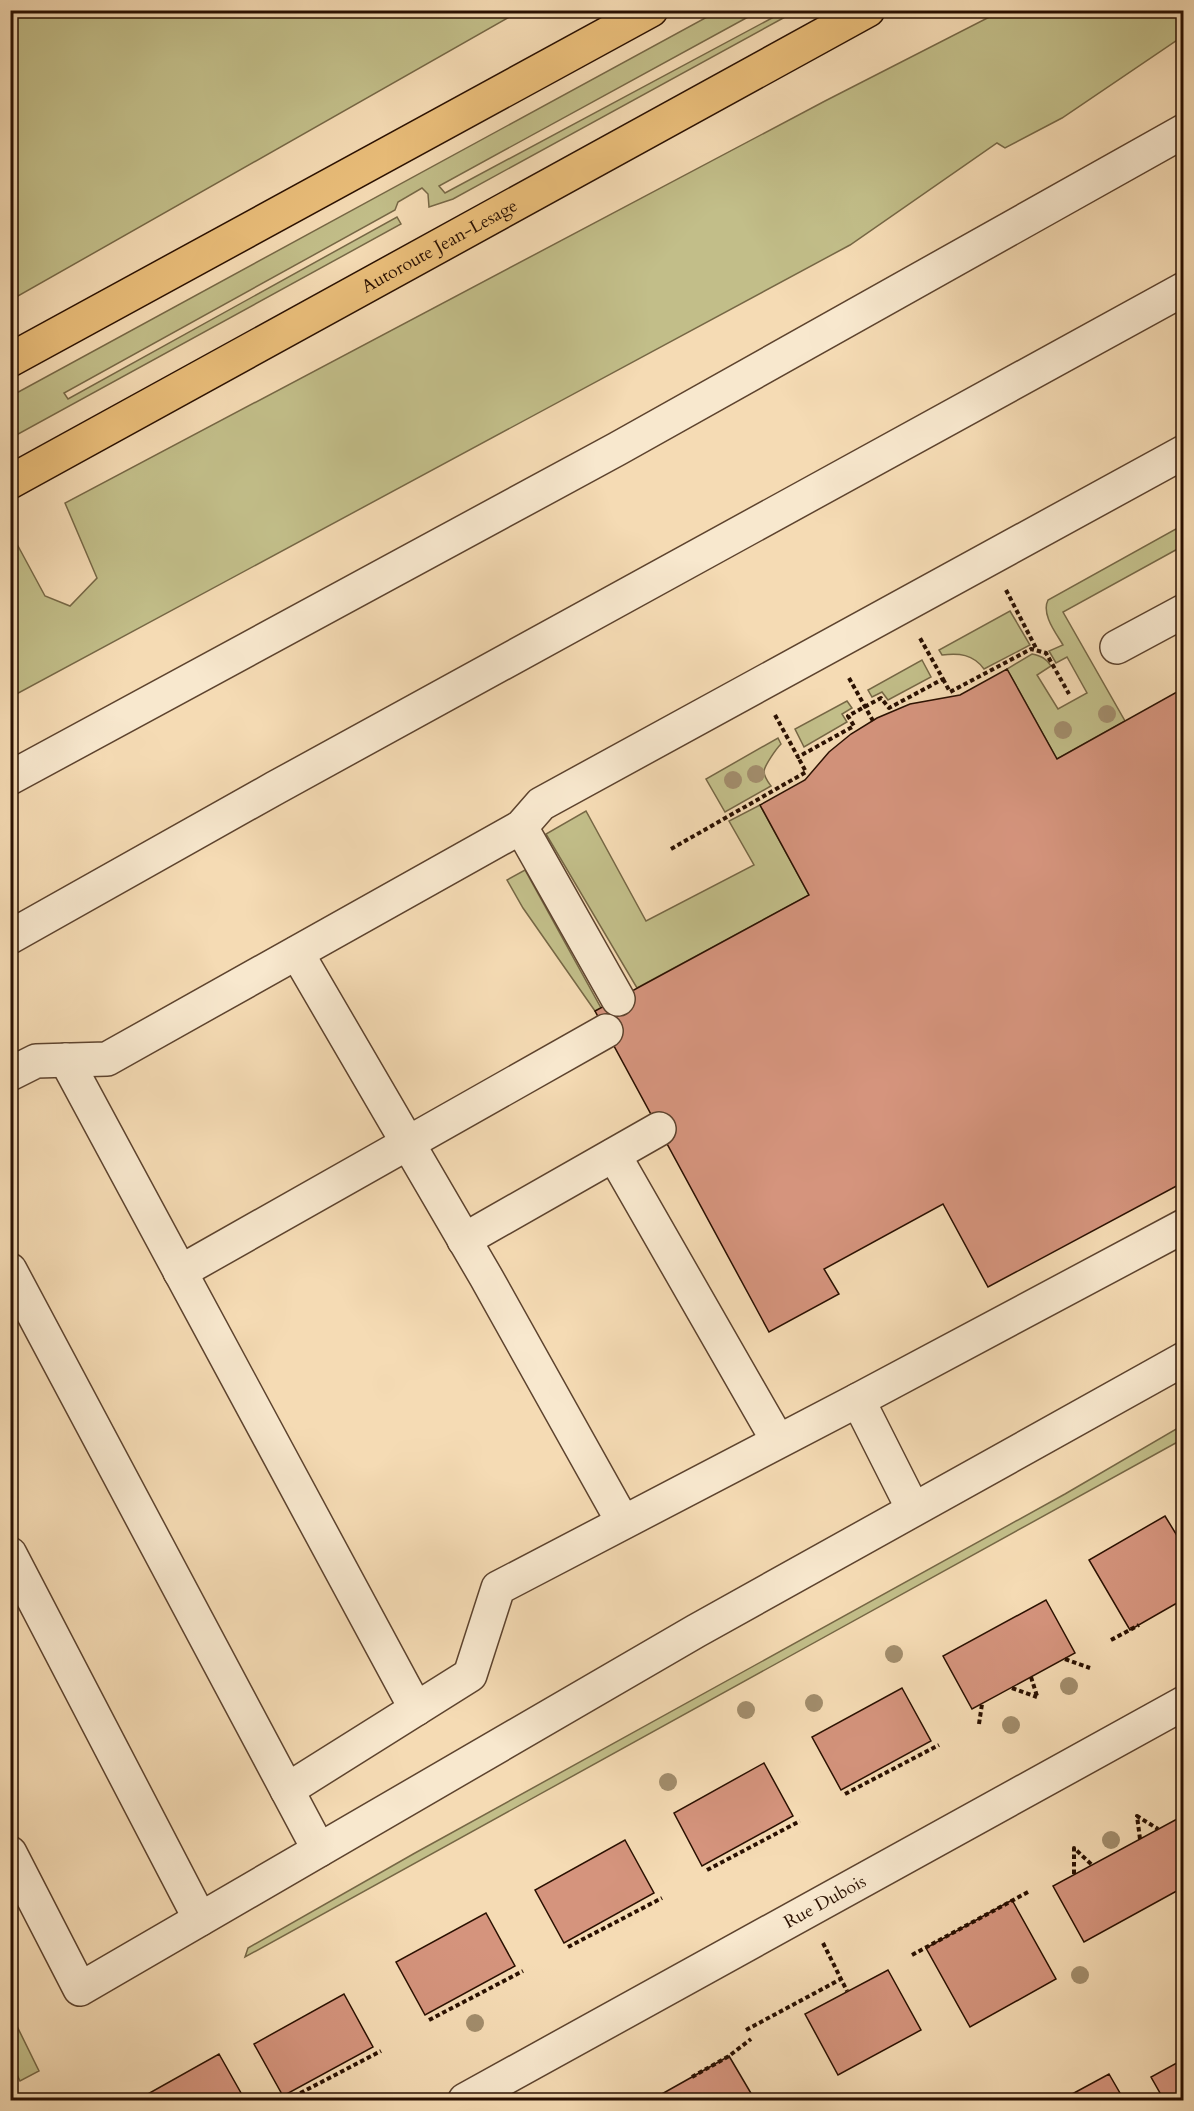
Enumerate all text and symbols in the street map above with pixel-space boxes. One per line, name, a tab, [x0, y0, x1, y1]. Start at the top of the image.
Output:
street label: Autoroute Jean-Lesage	[357, 193, 522, 299]
street label: Rue Dubois	[779, 1869, 871, 1935]

